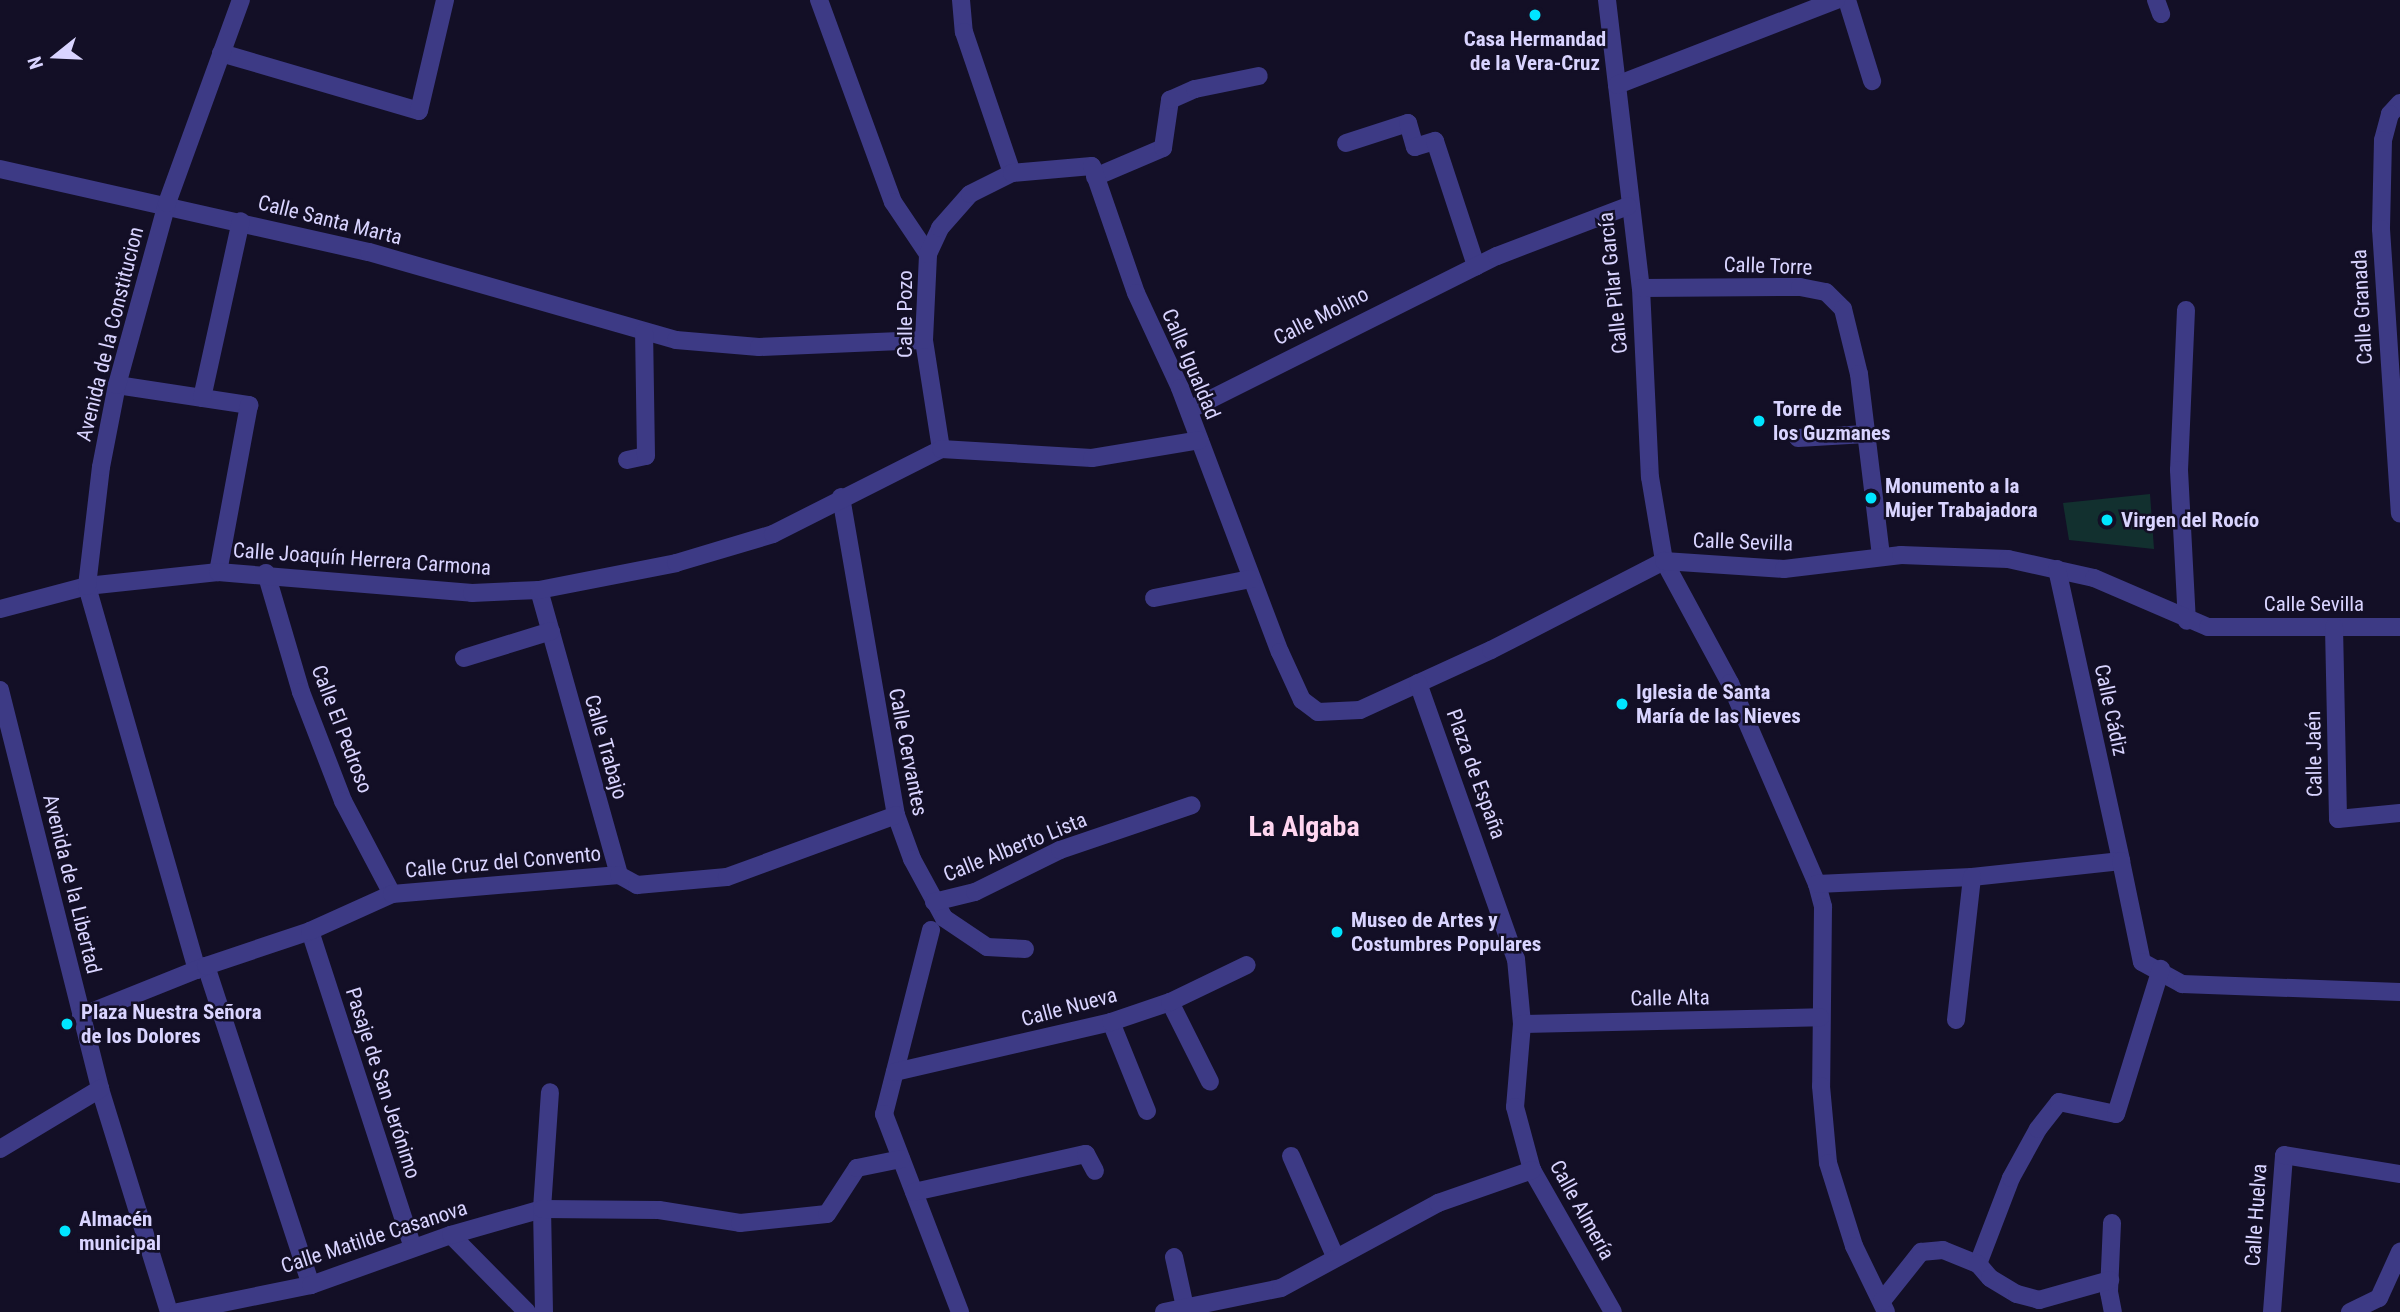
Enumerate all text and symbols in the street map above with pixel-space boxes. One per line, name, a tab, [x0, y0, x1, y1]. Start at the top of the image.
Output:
marker: Casa Hermandad de la Vera-Cruz	[1527, 7, 1543, 23]
north arrow	[21, 21, 91, 91]
place label: Casa Hermandad de la Vera-Cruz	[1464, 26, 1606, 76]
text: N	[23, 54, 48, 72]
street label: Calle Santa Marta	[255, 190, 405, 250]
street label: Calle Pilar García	[1593, 211, 1633, 355]
street label: Avenida de la Constitucion	[71, 224, 149, 444]
street label: Calle Granada	[2346, 249, 2378, 365]
street label: Calle Torre	[1723, 252, 1813, 280]
street label: Calle Pozo	[892, 270, 918, 358]
street label: Calle Molino	[1269, 281, 1373, 351]
street label: Calle Igualdad	[1156, 305, 1226, 423]
place label: Torre de los Guzmanes	[1773, 396, 1891, 446]
marker: Torre de los Guzmanes	[1751, 413, 1767, 429]
place label: Monumento a la Mujer Trabajadora	[1885, 473, 2038, 523]
marker: Monumento a la Mujer Trabajadora	[1863, 490, 1879, 506]
place label: Virgen del Rocío	[2121, 507, 2259, 533]
marker: Virgen del Rocío	[2099, 512, 2115, 528]
street label: Calle Sevilla	[1692, 528, 1794, 556]
street label: Calle Joaquín Herrera Carmona	[232, 537, 492, 581]
street label: Calle Sevilla	[2264, 591, 2364, 617]
street label: Calle El Pedroso	[306, 661, 378, 797]
street label: Calle Cádiz	[2089, 662, 2133, 758]
place label: Iglesia de Santa María de las Nieves	[1636, 679, 1801, 729]
street label: Calle Cervantes	[883, 686, 933, 818]
street label: Calle Trabajo	[579, 692, 633, 802]
marker: Iglesia de Santa María de las Nieves	[1614, 696, 1630, 712]
street label: Plaza de España	[1441, 706, 1511, 842]
street label: Calle Jaén	[2301, 711, 2327, 797]
street label: Avenida de la Libertad	[38, 792, 106, 976]
street label: Calle Alberto Lista	[940, 807, 1090, 887]
district label: La Algaba	[1248, 810, 1360, 844]
street label: Calle Cruz del Convento	[404, 841, 602, 883]
place label: Museo de Artes y Costumbres Populares	[1351, 907, 1541, 957]
marker: Museo de Artes y Costumbres Populares	[1329, 924, 1345, 940]
street label: Calle Nueva	[1018, 982, 1120, 1032]
street label: Pasaje de San Jerónimo	[340, 984, 426, 1182]
street label: Calle Alta	[1630, 985, 1710, 1011]
place label: Plaza Nuestra Señora de los Dolores	[81, 999, 262, 1049]
marker: Plaza Nuestra Señora de los Dolores	[59, 1016, 75, 1032]
street label: Calle Almería	[1544, 1156, 1620, 1264]
street label: Calle Huelva	[2240, 1163, 2272, 1267]
street label: Calle Matilde Casanova	[278, 1195, 470, 1279]
place label: Almacén municipal	[79, 1206, 161, 1256]
marker: Almacén municipal	[57, 1223, 73, 1239]

